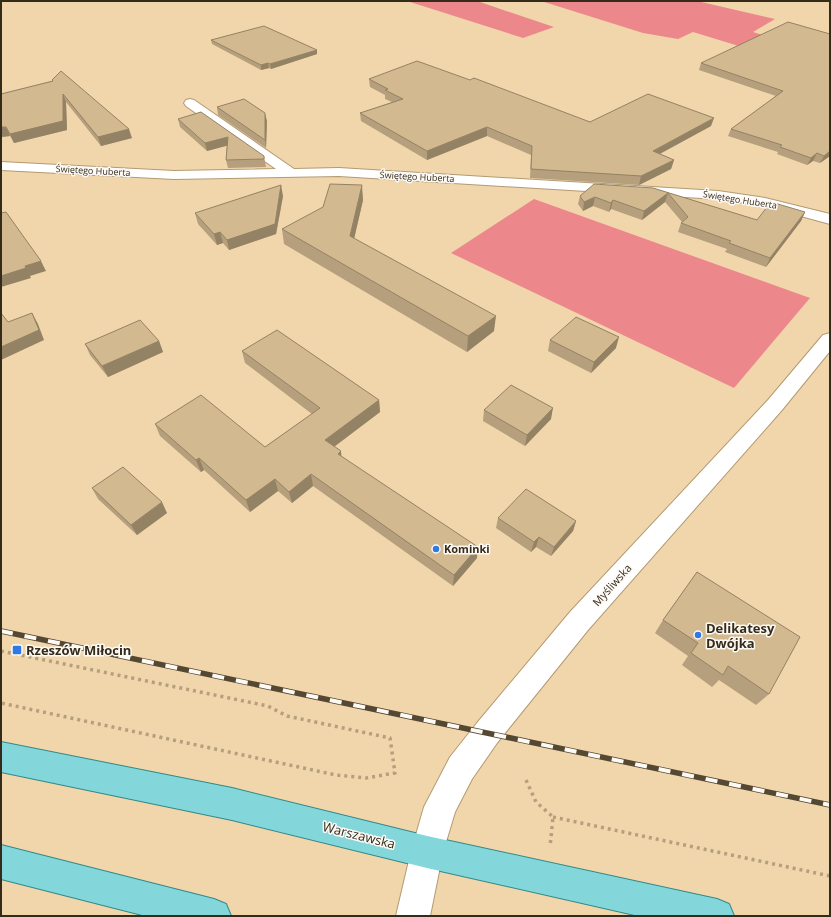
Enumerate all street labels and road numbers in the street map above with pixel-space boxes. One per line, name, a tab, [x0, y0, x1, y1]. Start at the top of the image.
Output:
street label: Świętego Huberta	[55, 162, 131, 179]
street label: Świętego Huberta	[379, 168, 455, 185]
street label: Świętego Huberta	[702, 187, 778, 212]
street label: Myśliwska	[589, 560, 635, 609]
street label: Warszawska	[321, 817, 397, 853]

